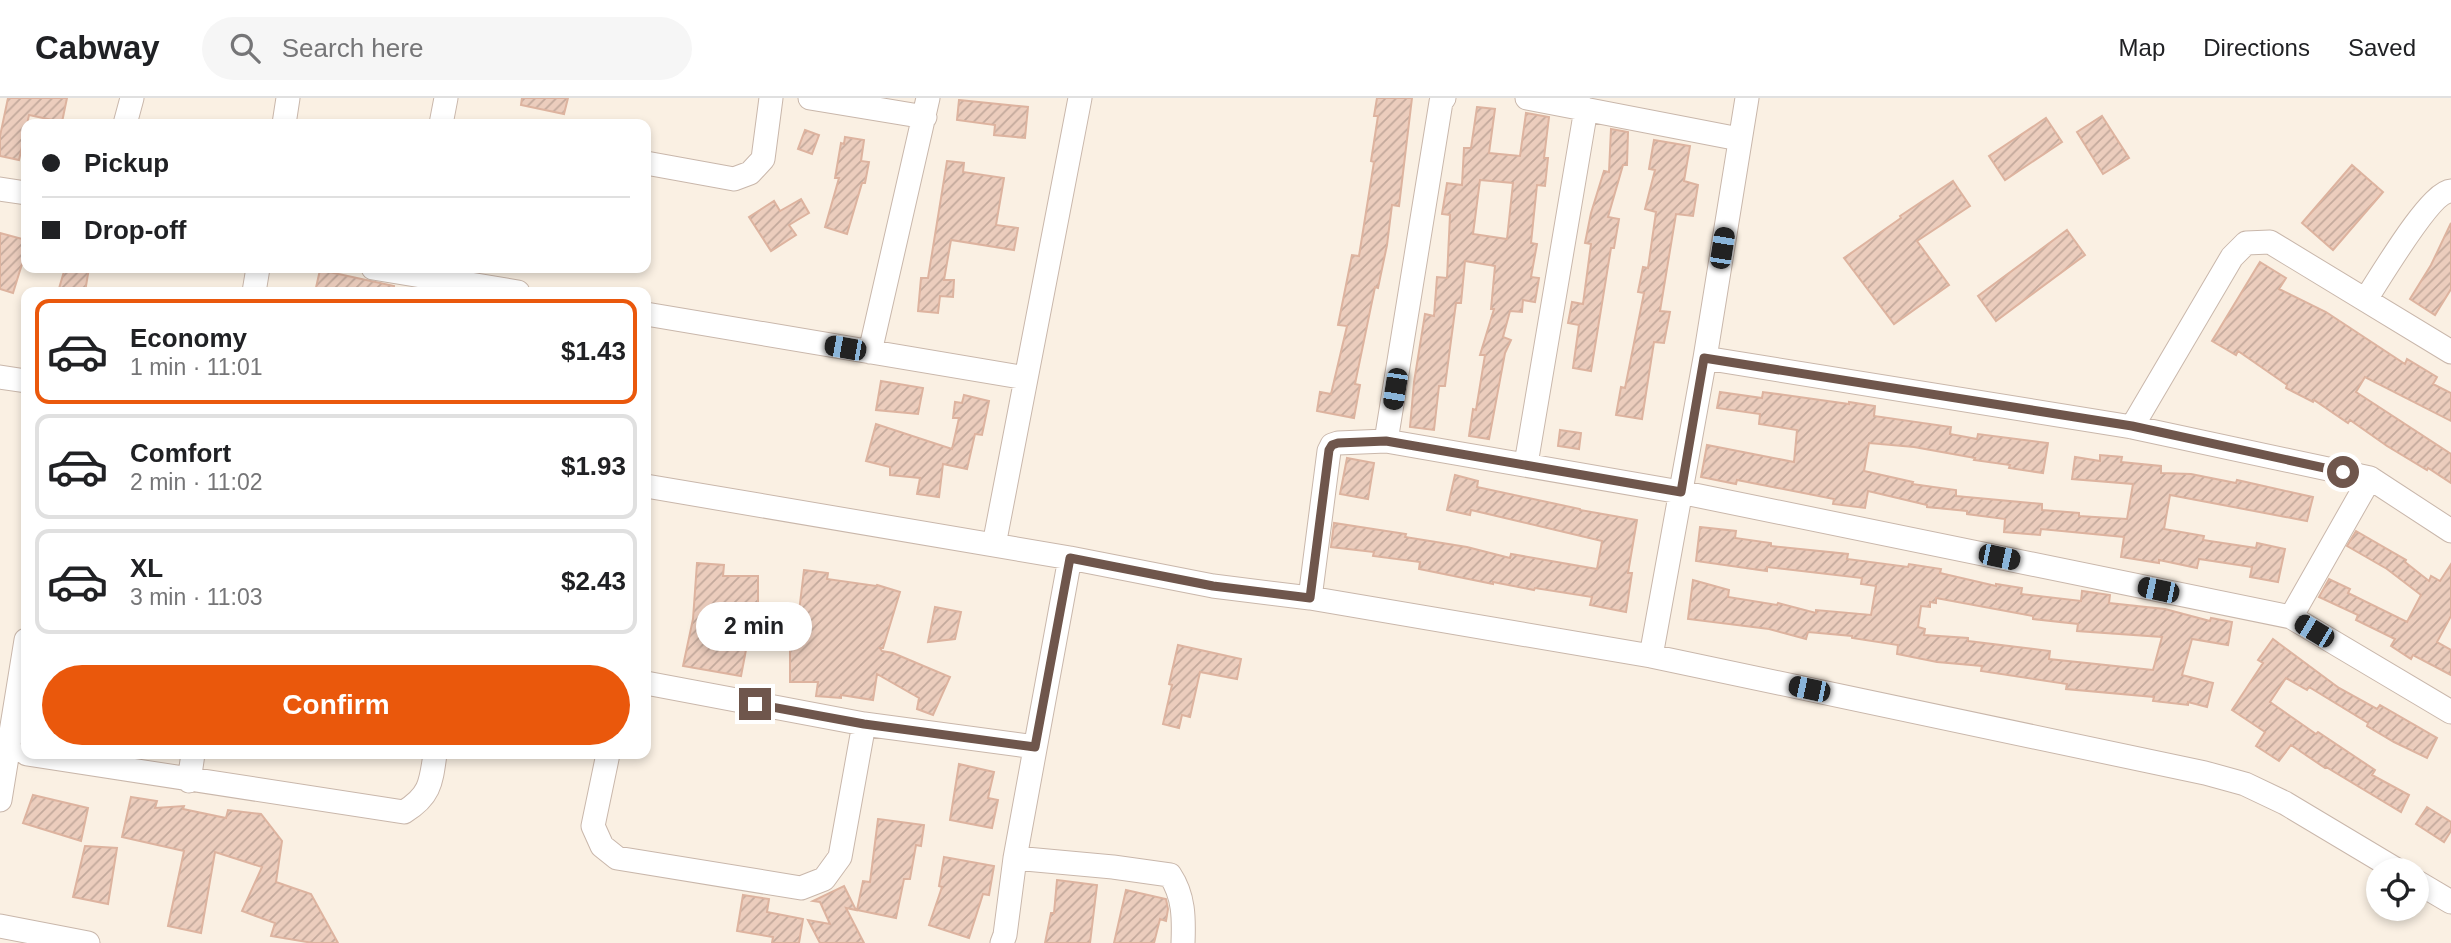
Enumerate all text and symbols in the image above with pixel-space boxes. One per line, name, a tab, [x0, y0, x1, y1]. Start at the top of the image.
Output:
search box	[202, 17, 692, 80]
text: Cabway	[35, 29, 160, 66]
icon: search	[226, 29, 264, 67]
text: Search here	[282, 33, 423, 63]
text: Map	[2119, 34, 2165, 61]
text: Directions	[2203, 34, 2310, 61]
text: Saved	[2348, 34, 2416, 61]
text: Pickup	[84, 148, 169, 178]
text: Drop-off	[84, 215, 187, 245]
car	[1709, 226, 1736, 270]
icon: car	[46, 320, 109, 383]
text: Economy	[130, 323, 247, 353]
car	[823, 334, 868, 362]
text: $1.43	[561, 336, 626, 366]
text: 1 min · 11:01	[130, 354, 263, 380]
car	[1382, 367, 1409, 411]
icon: car	[46, 435, 109, 498]
text: Comfort	[130, 438, 231, 468]
text: $1.93	[561, 451, 626, 481]
route start	[2327, 456, 2359, 488]
text: 2 min · 11:02	[130, 469, 263, 495]
car	[1977, 542, 2022, 572]
icon: car	[46, 550, 109, 613]
text: XL	[130, 553, 163, 583]
text: $2.43	[561, 566, 626, 596]
car	[2136, 575, 2181, 605]
text: 3 min · 11:03	[130, 584, 263, 610]
callout: 2 min	[697, 602, 813, 652]
car	[2291, 611, 2338, 651]
text: 2 min	[724, 613, 784, 639]
button: Confirm	[42, 665, 630, 745]
car	[1787, 674, 1832, 704]
route end	[739, 688, 771, 720]
map controls	[2366, 858, 2429, 921]
button: locate	[2366, 858, 2429, 921]

